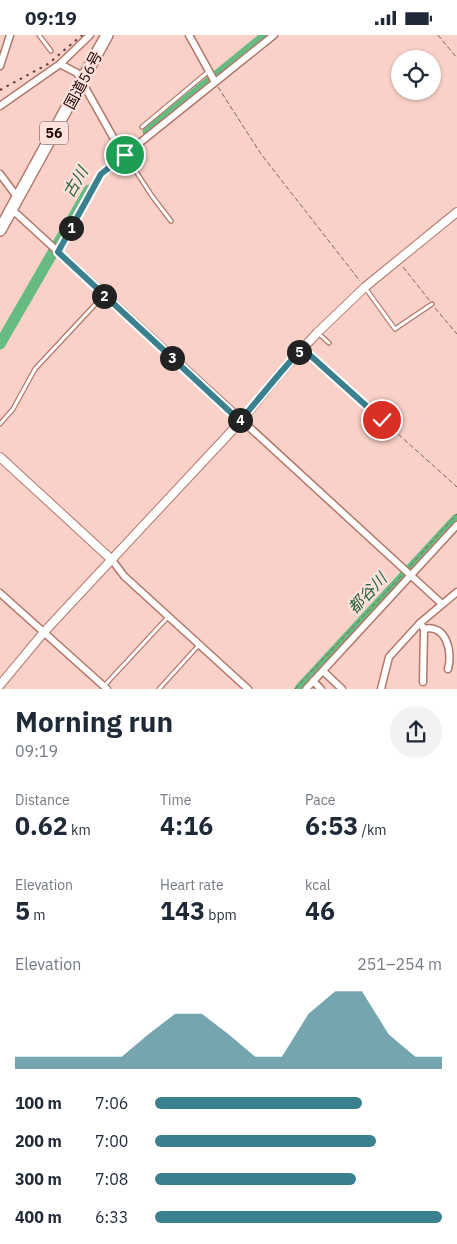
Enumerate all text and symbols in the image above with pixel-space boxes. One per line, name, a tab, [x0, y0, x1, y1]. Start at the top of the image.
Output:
text: 09:19	[25, 6, 77, 30]
street label: 国道56号	[60, 48, 106, 112]
map controls	[391, 50, 441, 100]
button: locate	[391, 50, 441, 100]
road number: 56	[40, 121, 68, 145]
pin	[104, 134, 146, 176]
icon: arrive	[111, 141, 139, 169]
water label: 古川	[58, 161, 93, 201]
pin: 1	[58, 215, 84, 241]
text: 1	[67, 219, 76, 237]
pin: 2	[92, 283, 116, 309]
text: 2	[100, 287, 109, 305]
pin: 5	[286, 339, 312, 365]
text: 5	[295, 343, 304, 361]
pin: 3	[160, 345, 184, 371]
text: 3	[168, 349, 177, 367]
pin	[361, 399, 403, 441]
icon: check	[368, 406, 396, 434]
pin: 4	[228, 407, 252, 433]
text: 4	[236, 411, 245, 429]
water label: 都谷川	[343, 567, 392, 617]
text: Morning run	[15, 703, 173, 740]
button: share	[390, 706, 442, 758]
text: 09:19	[15, 741, 58, 761]
text: Distance	[15, 791, 70, 809]
text: Time	[160, 791, 191, 809]
text: Pace	[305, 791, 335, 809]
text: 0.62	[15, 809, 68, 842]
text: 4:16	[160, 809, 213, 842]
text: 6:53	[305, 809, 358, 842]
text: km	[68, 821, 91, 839]
text: /km	[358, 821, 387, 839]
text: Elevation	[15, 876, 73, 894]
text: Heart rate	[160, 876, 224, 894]
text: kcal	[305, 876, 330, 894]
text: 5	[15, 894, 30, 927]
text: 143	[160, 894, 205, 927]
text: 46	[305, 894, 335, 927]
text: m	[30, 906, 46, 924]
text: bpm	[205, 906, 237, 924]
text: Elevation	[15, 954, 81, 974]
text: 251–254 m	[357, 954, 442, 974]
text: 100 m	[15, 1093, 62, 1113]
text: 7:06	[95, 1093, 128, 1113]
text: 200 m	[15, 1131, 62, 1151]
text: 7:00	[95, 1131, 128, 1151]
text: 300 m	[15, 1169, 62, 1189]
text: 7:08	[95, 1169, 128, 1189]
text: 400 m	[15, 1207, 62, 1227]
text: 6:33	[95, 1207, 128, 1227]

